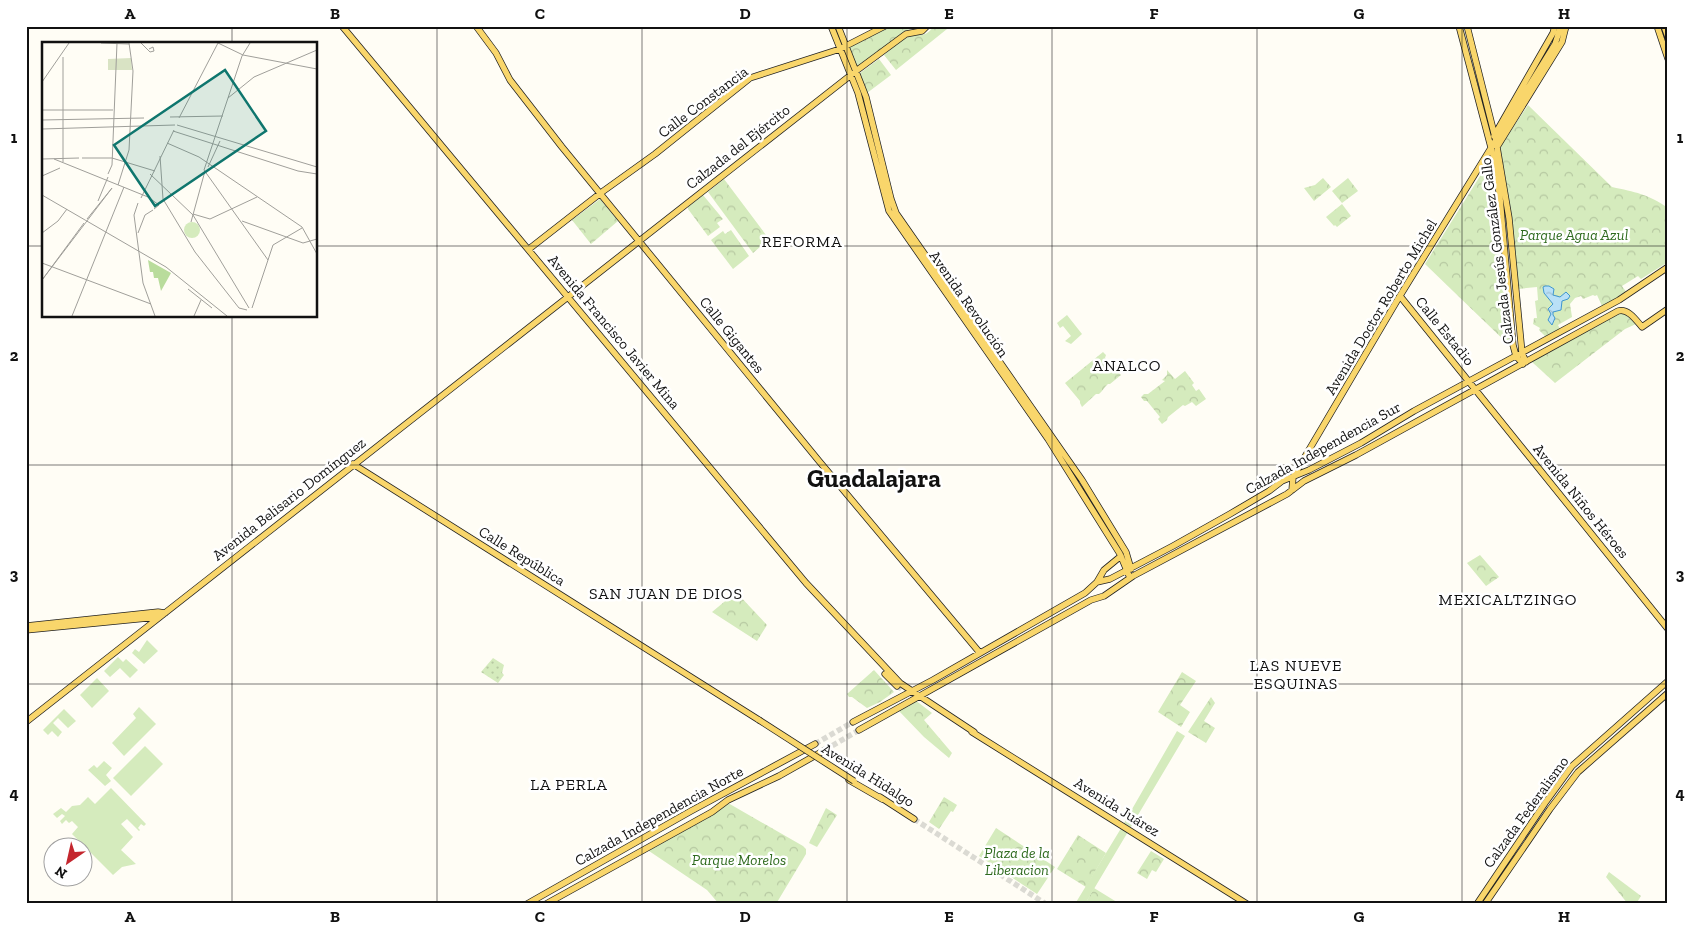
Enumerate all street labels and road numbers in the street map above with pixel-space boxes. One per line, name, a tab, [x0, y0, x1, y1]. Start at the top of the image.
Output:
street label: Calle Constancia	[655, 62, 751, 142]
street label: Calzada del Ejército	[682, 101, 794, 193]
street label: Calzada Jesús González Gallo	[1477, 156, 1517, 345]
street label: Avenida Doctor Roberto Michel	[1321, 216, 1441, 398]
street label: Avenida Revolución	[926, 247, 1013, 361]
street label: Avenida Francisco Javier Mina	[544, 251, 684, 413]
street label: Calle Gigantes	[696, 293, 768, 377]
street label: Calle Estadio	[1412, 293, 1479, 369]
street label: Calzada Independencia Sur	[1242, 398, 1404, 498]
street label: Avenida Belisario Domínguez	[209, 434, 369, 564]
street label: Avenida Niños Héroes	[1529, 440, 1633, 562]
street label: Calle República	[475, 522, 569, 590]
street label: Avenida Hidalgo	[818, 739, 918, 811]
street label: Calzada Federalismo	[1480, 753, 1573, 871]
street label: Calzada Independencia Norte	[572, 762, 746, 870]
street label: Avenida Juárez	[1071, 774, 1163, 840]

